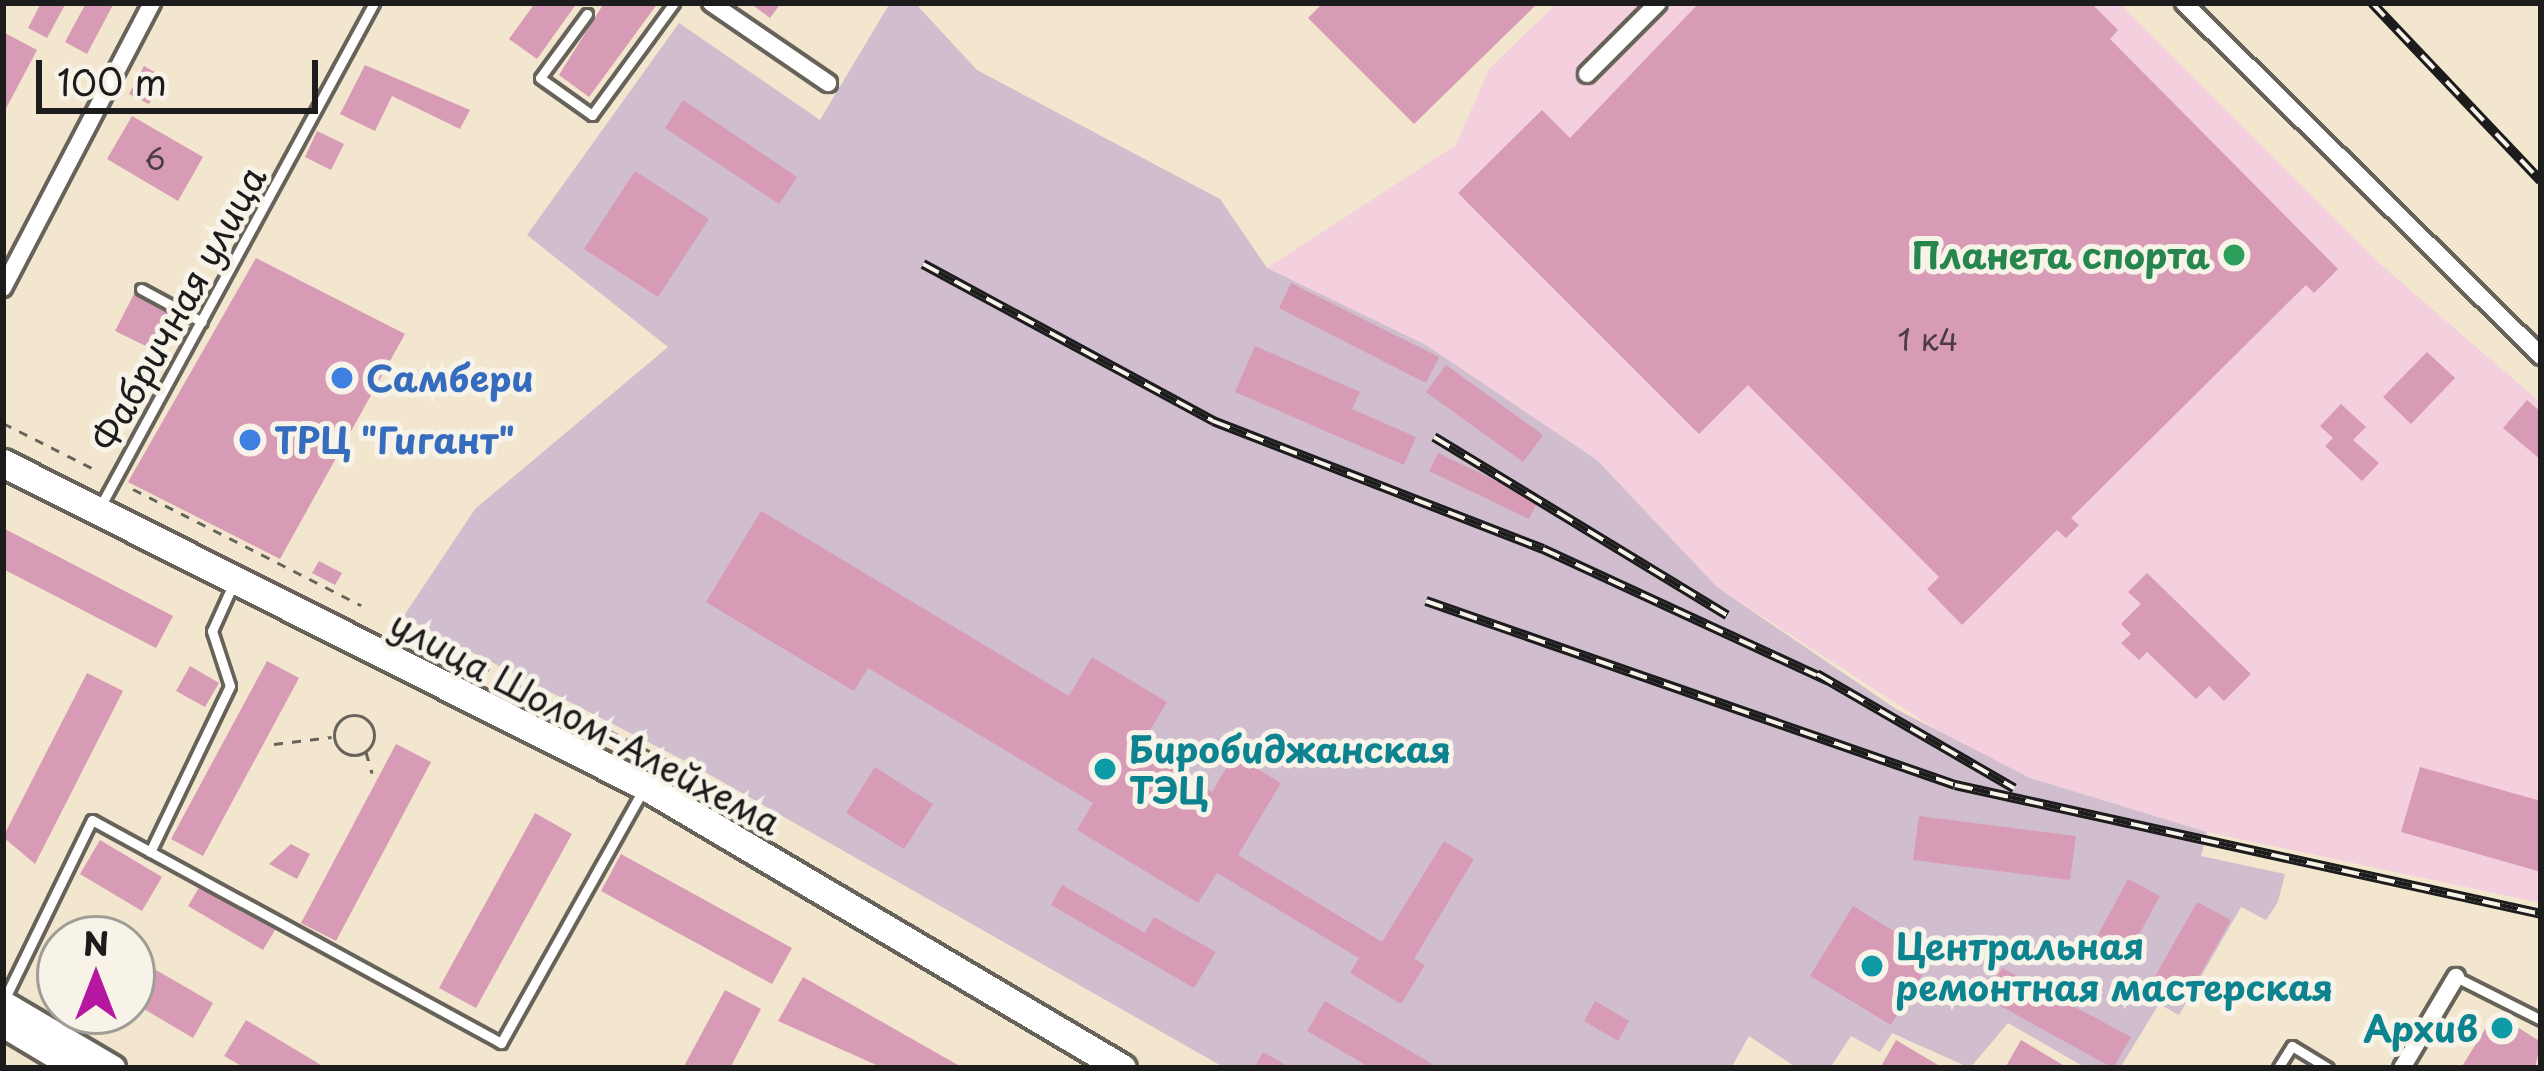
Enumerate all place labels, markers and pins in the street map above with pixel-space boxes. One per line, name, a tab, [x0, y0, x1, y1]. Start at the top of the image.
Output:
place label: Планета спорта	[1911, 233, 2210, 277]
marker: Планета спорта	[2221, 242, 2247, 268]
place label: Самбери	[366, 356, 534, 400]
marker: Самбери	[329, 365, 355, 391]
place label: ТРЦ "Гигант"	[274, 418, 518, 462]
marker: ТРЦ "Гигант"	[237, 427, 263, 453]
place label: Биробиджанская ТЭЦ	[1129, 726, 1451, 811]
marker: Биробиджанская ТЭЦ	[1092, 756, 1118, 782]
place label: Центральная ремонтная мастерская	[1896, 923, 2333, 1008]
marker: Центральная ремонтная мастерская	[1859, 953, 1885, 979]
place label: Архив	[2363, 1006, 2478, 1050]
marker: Архив	[2489, 1015, 2515, 1041]

